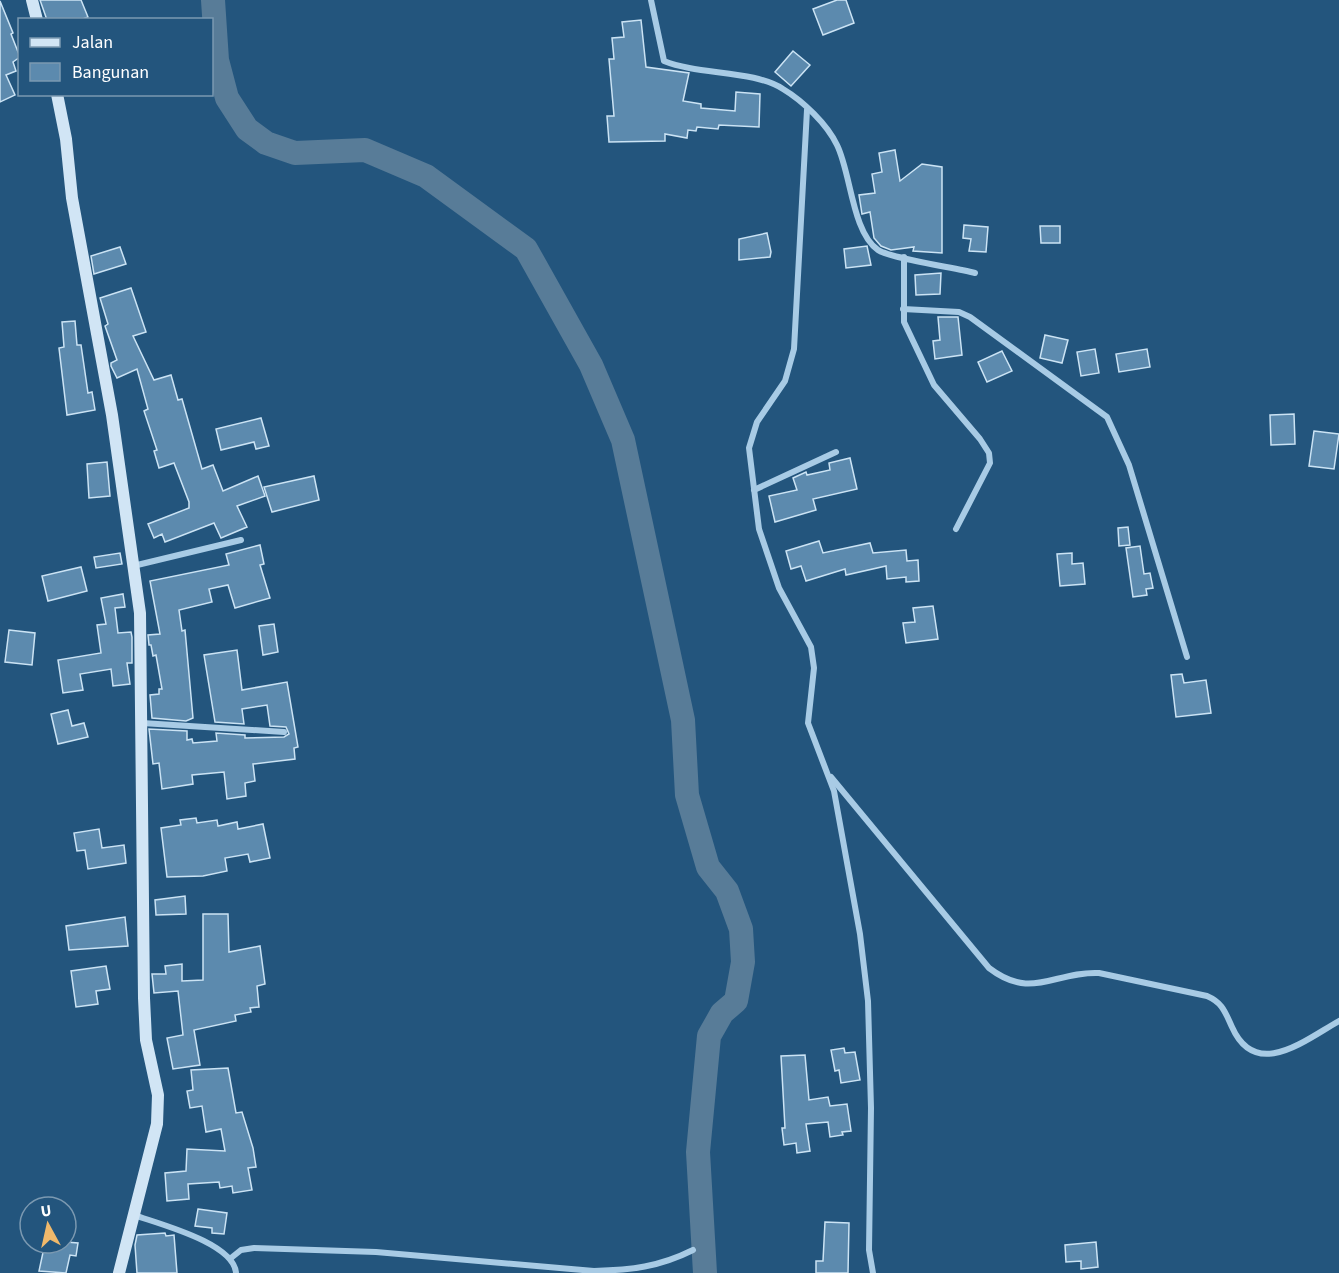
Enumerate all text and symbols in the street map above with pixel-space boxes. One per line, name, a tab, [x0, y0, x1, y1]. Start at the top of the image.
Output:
legend	[18, 18, 213, 96]
text: Jalan	[72, 30, 113, 55]
text: Bangunan	[72, 60, 149, 85]
north arrow	[18, 1195, 78, 1255]
text: U	[39, 1200, 53, 1223]

